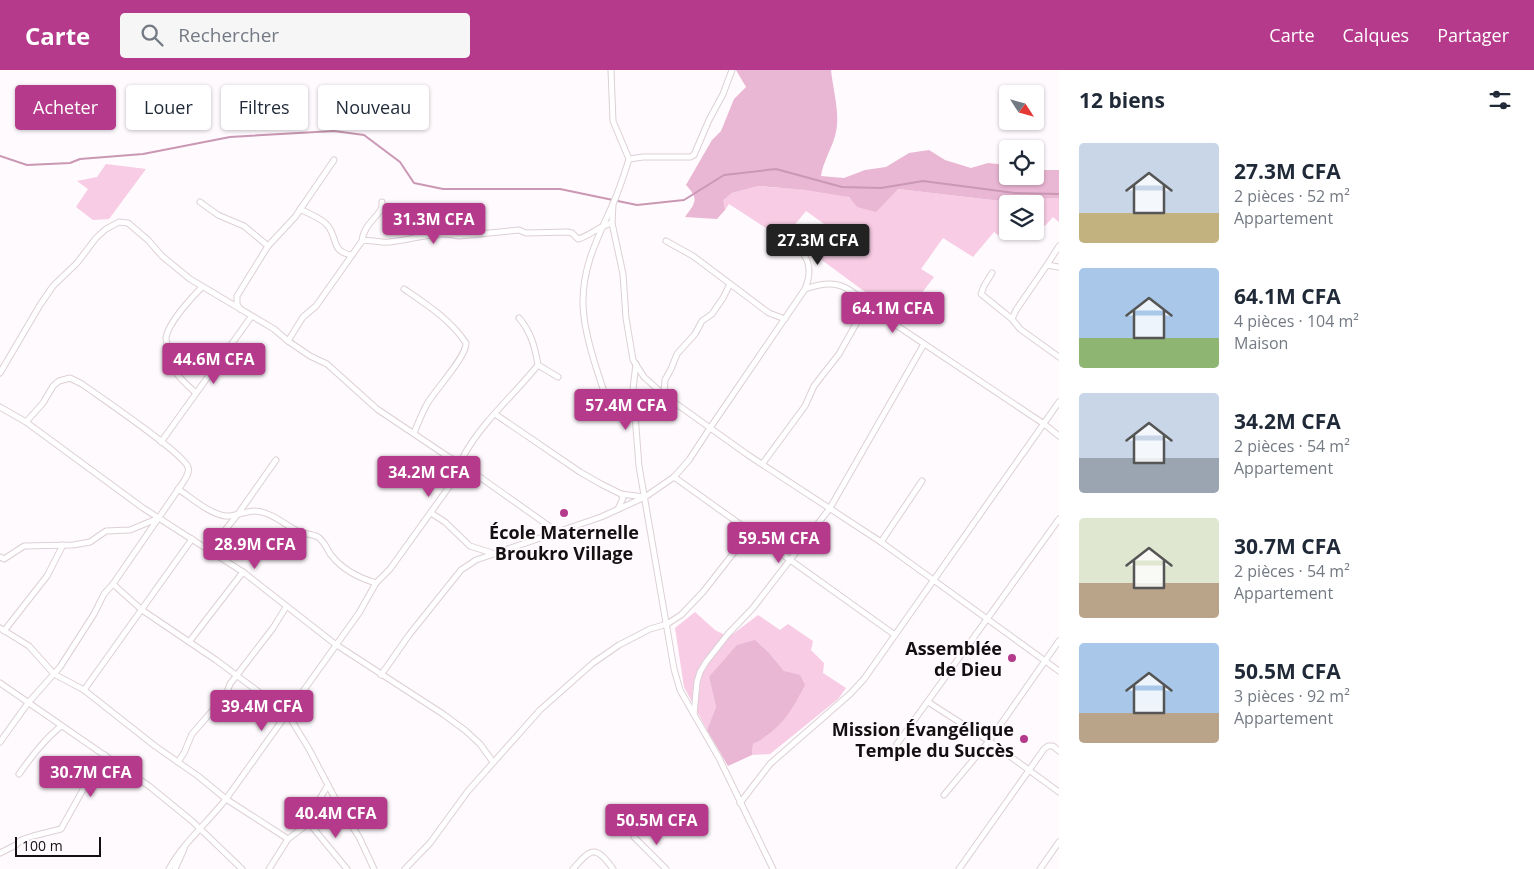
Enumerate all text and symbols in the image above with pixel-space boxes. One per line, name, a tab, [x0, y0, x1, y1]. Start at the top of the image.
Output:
search box	[120, 13, 470, 58]
text: Carte	[25, 19, 90, 52]
icon: search	[138, 21, 166, 49]
text: Rechercher	[178, 22, 279, 48]
text: Carte	[1269, 23, 1315, 47]
text: Calques	[1343, 23, 1409, 47]
text: Partager	[1437, 23, 1509, 47]
chip: Acheter	[15, 85, 116, 130]
chip: Louer	[126, 85, 211, 130]
chip: Filtres	[221, 85, 308, 130]
chip: Nouveau	[318, 85, 429, 130]
north arrow	[999, 85, 1044, 130]
map controls	[999, 85, 1044, 240]
text: 12 biens	[1079, 86, 1165, 114]
icon: filters	[1486, 86, 1514, 114]
button: locate	[999, 140, 1044, 185]
text: 27.3M CFA	[1234, 157, 1341, 185]
icon: home	[1119, 163, 1179, 223]
text: 2 pièces · 52 m²	[1234, 185, 1350, 207]
button: layers	[999, 195, 1044, 240]
pin: 31.3M CFA	[377, 202, 491, 245]
text: Appartement	[1234, 207, 1333, 229]
text: 31.3M CFA	[393, 208, 475, 230]
pin: 27.3M CFA	[761, 224, 875, 266]
text: 27.3M CFA	[777, 229, 859, 251]
text: 64.1M CFA	[1234, 282, 1341, 310]
icon: home	[1119, 288, 1179, 348]
pin: 64.1M CFA	[836, 292, 950, 334]
text: 64.1M CFA	[852, 297, 934, 319]
text: 4 pièces · 104 m²	[1234, 310, 1359, 332]
text: Maison	[1234, 332, 1288, 354]
pin: 44.6M CFA	[157, 342, 271, 385]
text: 44.6M CFA	[173, 348, 255, 370]
pin: 57.4M CFA	[569, 388, 683, 431]
text: 57.4M CFA	[585, 394, 667, 416]
text: 34.2M CFA	[1234, 407, 1341, 435]
icon: home	[1119, 413, 1179, 473]
text: 2 pièces · 54 m²	[1234, 435, 1350, 457]
pin: 34.2M CFA	[372, 456, 486, 498]
text: Appartement	[1234, 457, 1333, 479]
text: 34.2M CFA	[388, 461, 470, 483]
marker: École Maternelle Broukro Village	[558, 507, 570, 519]
place label: École Maternelle Broukro Village	[489, 520, 639, 565]
pin: 59.5M CFA	[722, 522, 836, 564]
text: 59.5M CFA	[738, 527, 820, 549]
pin: 28.9M CFA	[198, 528, 312, 570]
text: 30.7M CFA	[1234, 532, 1341, 560]
text: 28.9M CFA	[214, 533, 296, 555]
icon: home	[1119, 538, 1179, 598]
text: 2 pièces · 54 m²	[1234, 560, 1350, 582]
text: Appartement	[1234, 582, 1333, 604]
place label: Assemblée de Dieu	[905, 636, 1002, 681]
marker: Assemblée de Dieu	[1006, 652, 1018, 664]
text: 50.5M CFA	[1234, 657, 1341, 685]
icon: home	[1119, 663, 1179, 723]
text: 3 pièces · 92 m²	[1234, 685, 1350, 707]
pin: 39.4M CFA	[205, 690, 319, 732]
text: 39.4M CFA	[221, 695, 303, 717]
text: Appartement	[1234, 707, 1333, 729]
place label: Mission Évangélique Temple du Succès	[832, 717, 1014, 762]
marker: Mission Évangélique Temple du Succès	[1018, 733, 1030, 745]
pin: 30.7M CFA	[34, 756, 148, 798]
text: 30.7M CFA	[50, 761, 132, 783]
pin: 40.4M CFA	[279, 796, 393, 839]
text: 40.4M CFA	[295, 802, 377, 824]
pin: 50.5M CFA	[600, 804, 714, 846]
text: 50.5M CFA	[616, 809, 698, 831]
scale bar	[15, 834, 101, 857]
text: 100 m	[22, 836, 63, 855]

